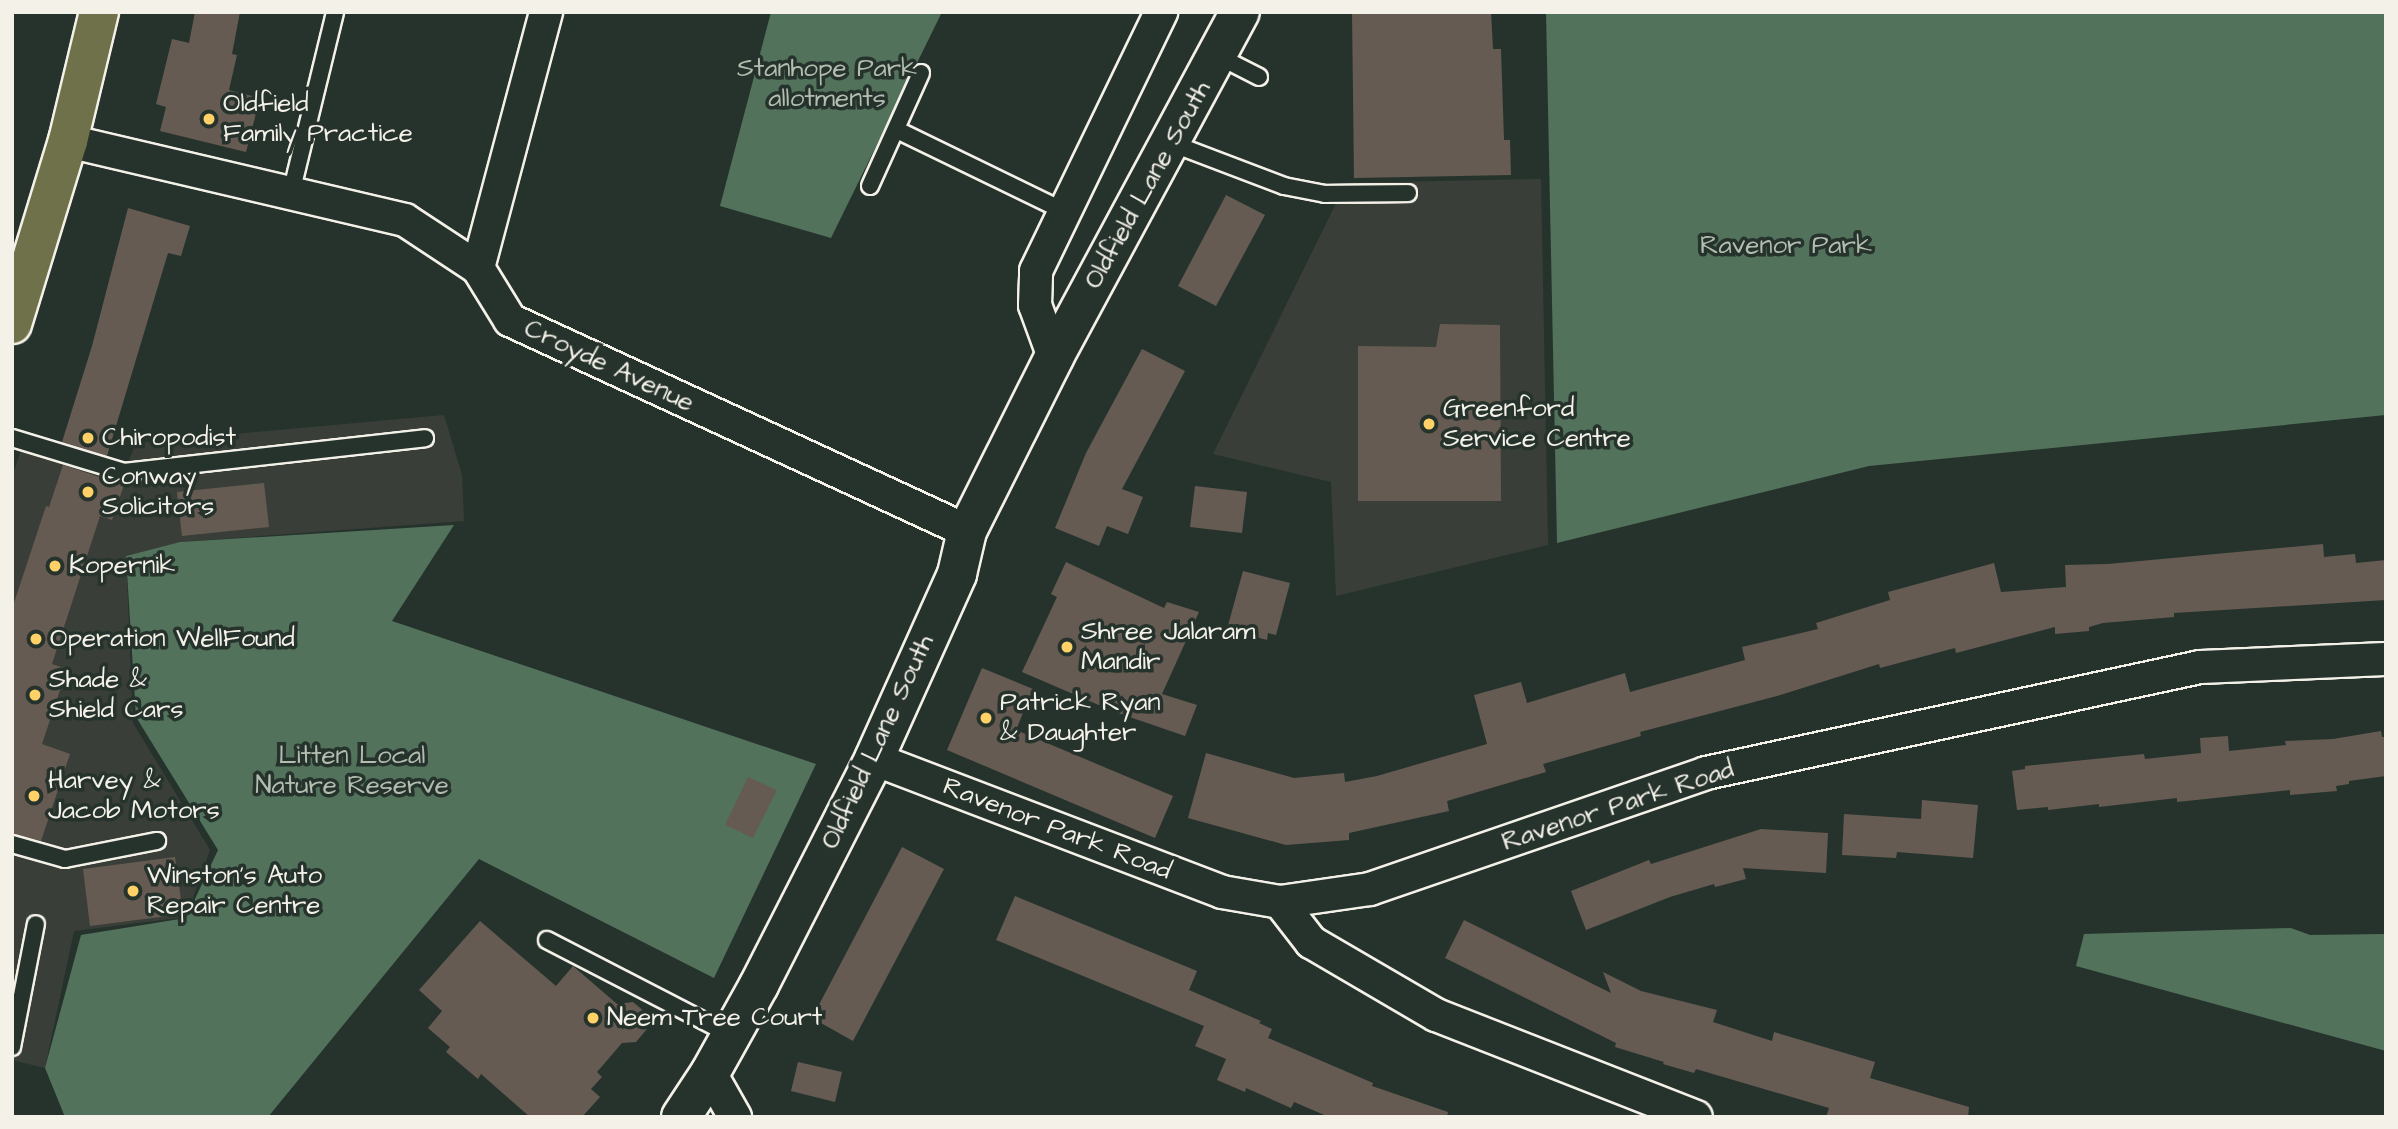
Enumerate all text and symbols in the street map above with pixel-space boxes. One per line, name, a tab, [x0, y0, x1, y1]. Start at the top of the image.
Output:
park label: Stanhope Park allotments	[737, 53, 917, 114]
street label: Oldfield Lane South	[1078, 76, 1218, 294]
place label: Oldfield Family Practice	[223, 88, 413, 150]
marker: Oldfield Family Practice	[201, 111, 217, 127]
park label: Ravenor Park	[1700, 230, 1872, 262]
street label: Croyde Avenue	[519, 313, 699, 419]
place label: Greenford Service Centre	[1443, 393, 1631, 454]
marker: Greenford Service Centre	[1421, 416, 1437, 432]
place label: Chiropodist	[102, 422, 236, 454]
marker: Chiropodist	[80, 430, 96, 446]
place label: Conway Solicitors	[102, 461, 214, 522]
marker: Conway Solicitors	[80, 484, 96, 500]
place label: Kopernik	[69, 550, 175, 582]
marker: Kopernik	[47, 558, 63, 574]
place label: Shree Jalaram Mandir	[1081, 616, 1256, 678]
place label: Operation WellFound	[50, 623, 295, 655]
street label: Oldfield Lane South	[815, 630, 941, 854]
marker: Operation WellFound	[28, 631, 44, 647]
marker: Shree Jalaram Mandir	[1059, 639, 1075, 655]
place label: Shade & Shield Cars	[49, 664, 183, 726]
marker: Shade & Shield Cars	[27, 687, 43, 703]
place label: Patrick Ryan & Daughter	[1000, 687, 1160, 748]
marker: Patrick Ryan & Daughter	[978, 710, 994, 726]
park label: Litten Local Nature Reserve	[255, 740, 449, 802]
street label: Ravenor Park Road	[1498, 754, 1738, 858]
place label: Harvey & Jacob Motors	[48, 765, 220, 826]
street label: Ravenor Park Road	[938, 771, 1176, 887]
marker: Harvey & Jacob Motors	[26, 788, 42, 804]
place label: Winston's Auto Repair Centre	[147, 860, 322, 922]
marker: Winston's Auto Repair Centre	[125, 883, 141, 899]
place label: Neem Tree Court	[607, 1002, 822, 1034]
marker: Neem Tree Court	[585, 1010, 601, 1026]

